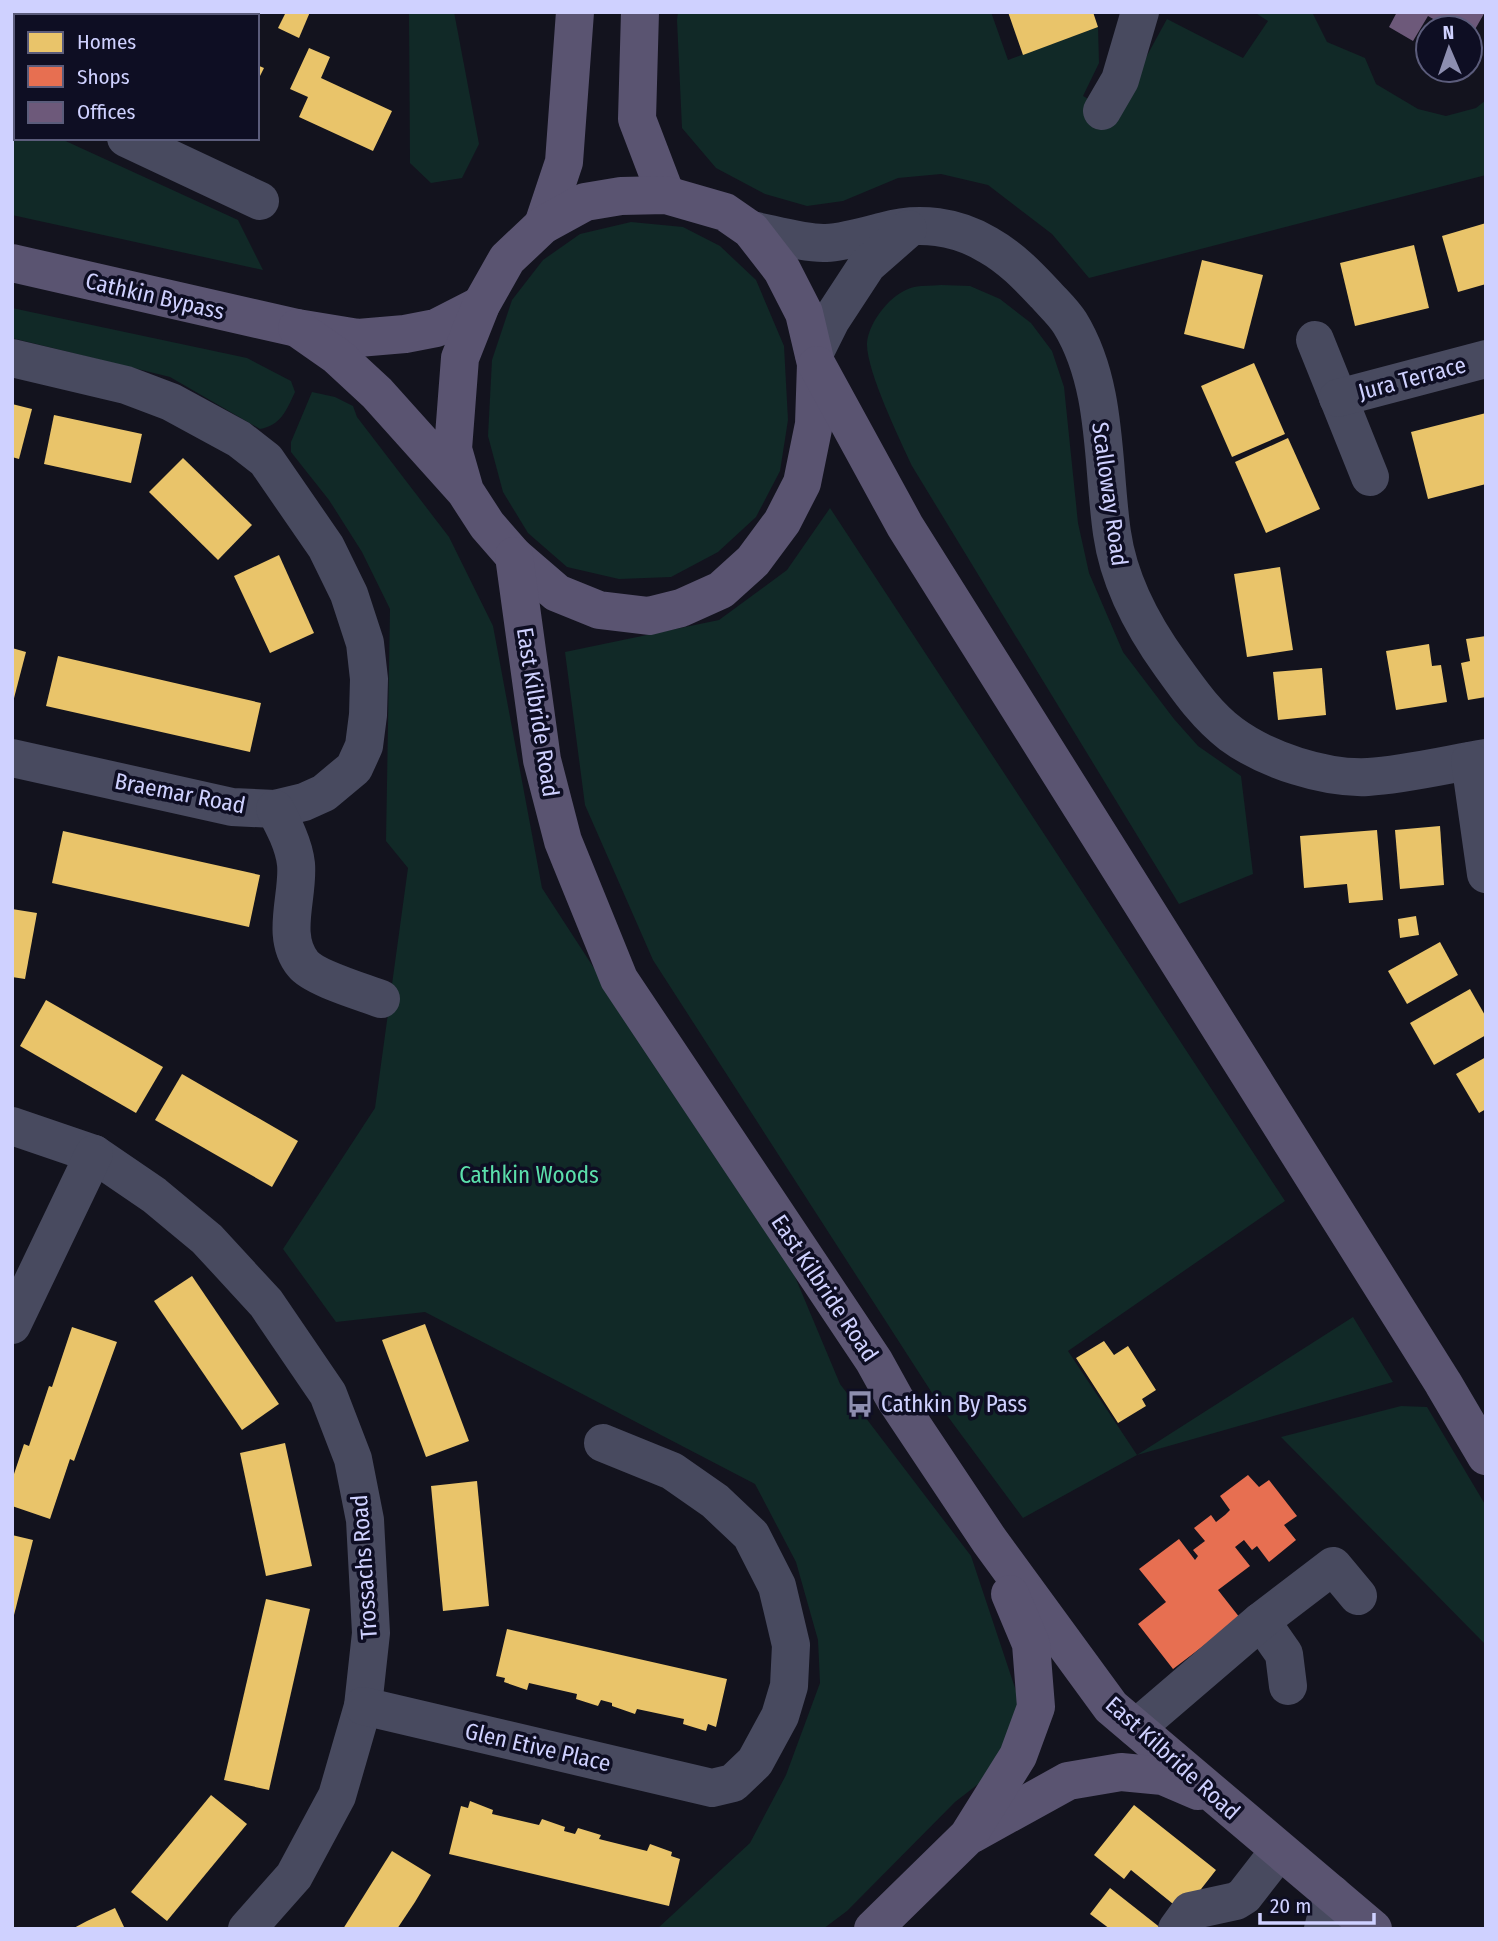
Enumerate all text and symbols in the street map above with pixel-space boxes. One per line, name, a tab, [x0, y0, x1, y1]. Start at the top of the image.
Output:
legend	[14, 14, 259, 140]
north arrow	[1414, 14, 1484, 84]
text: N	[1442, 21, 1455, 44]
text: Homes	[77, 29, 136, 55]
text: Shops	[77, 64, 130, 90]
text: Offices	[77, 99, 136, 125]
street label: Cathkin Bypass	[83, 266, 227, 326]
street label: Jura Terrace	[1355, 350, 1469, 406]
street label: Scalloway Road	[1086, 420, 1134, 568]
street label: East Kilbride Road	[511, 625, 565, 799]
street label: Braemar Road	[112, 767, 248, 819]
park label: Cathkin Woods	[459, 1161, 599, 1189]
street label: East Kilbride Road	[766, 1209, 884, 1367]
bus stop icon: Cathkin By Pass	[845, 1389, 875, 1419]
place label: Cathkin By Pass	[881, 1390, 1027, 1418]
street label: Trossachs Road	[345, 1494, 383, 1640]
street label: East Kilbride Road	[1100, 1690, 1246, 1826]
street label: Glen Etive Place	[462, 1717, 614, 1777]
scale bar	[1260, 1882, 1374, 1926]
text: 20 m	[1270, 1893, 1311, 1919]

